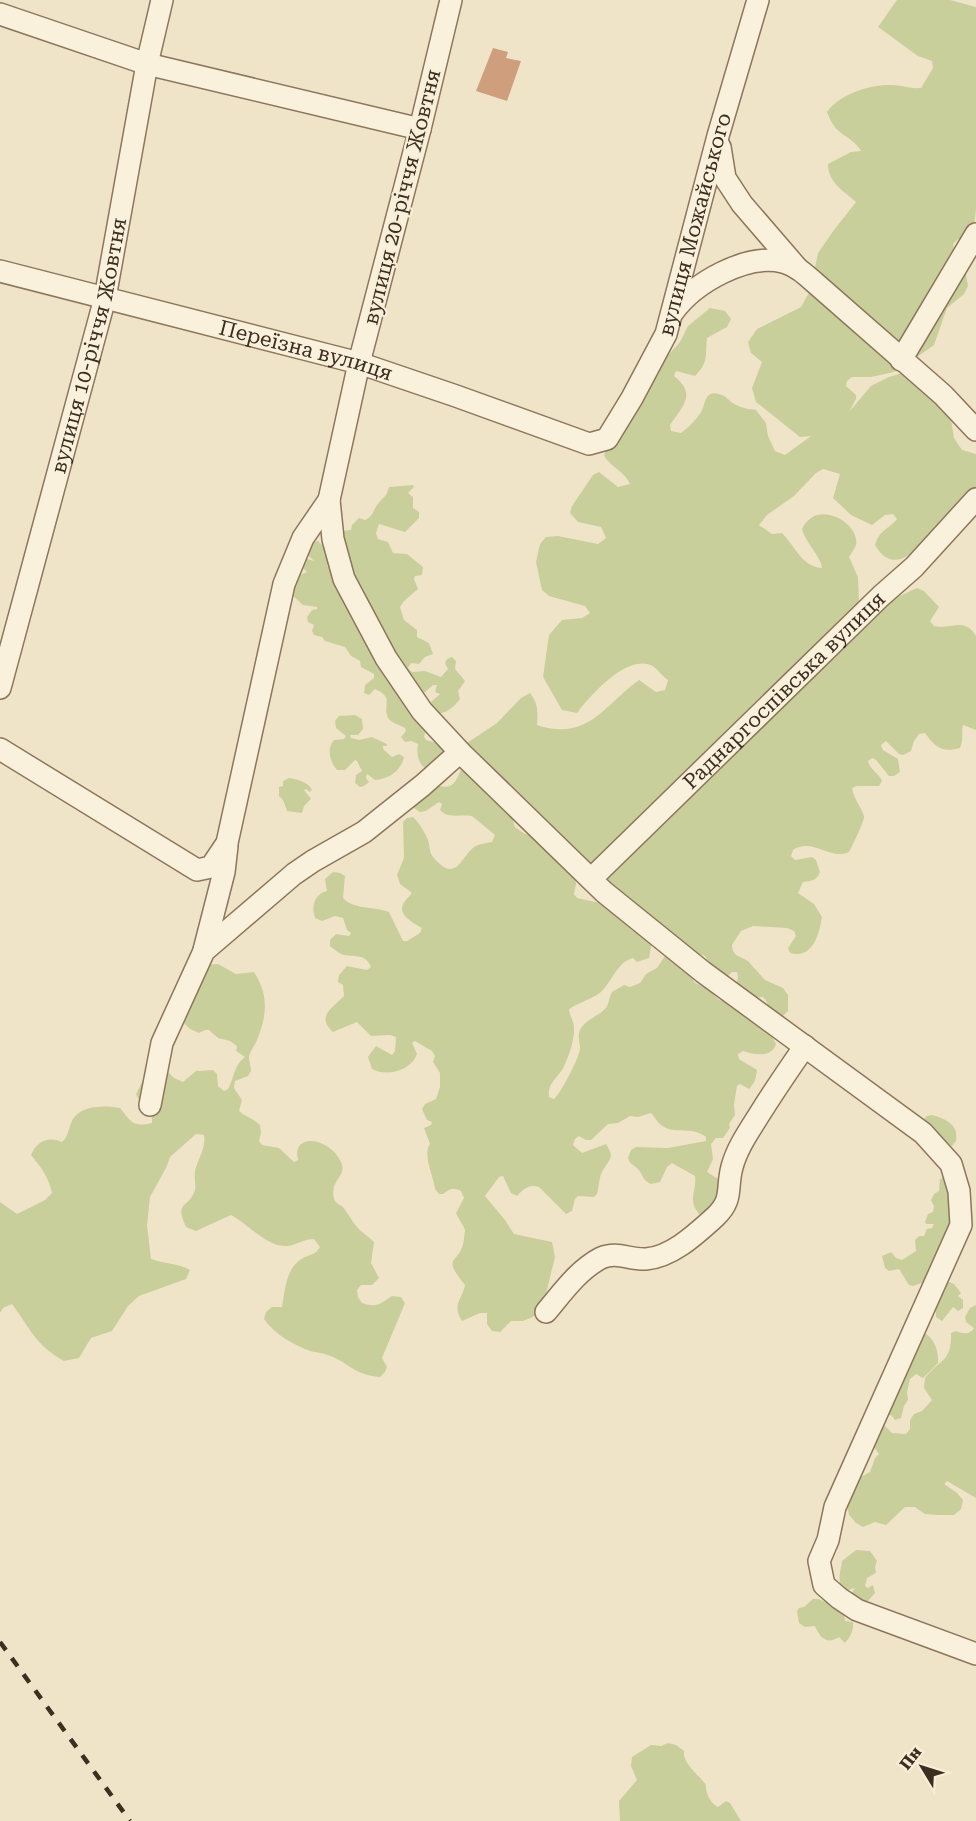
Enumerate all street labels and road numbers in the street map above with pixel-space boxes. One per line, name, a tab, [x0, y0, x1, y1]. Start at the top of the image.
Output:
street label: вулиця 20-річчя Жовтня	[359, 67, 445, 327]
street label: вулиця Можайського	[654, 110, 736, 339]
street label: вулиця 10-річчя Жовтня	[46, 216, 131, 476]
street label: Переїзна вулиця	[217, 316, 396, 386]
street label: Раднаргоспівська вулиця	[678, 587, 890, 794]

